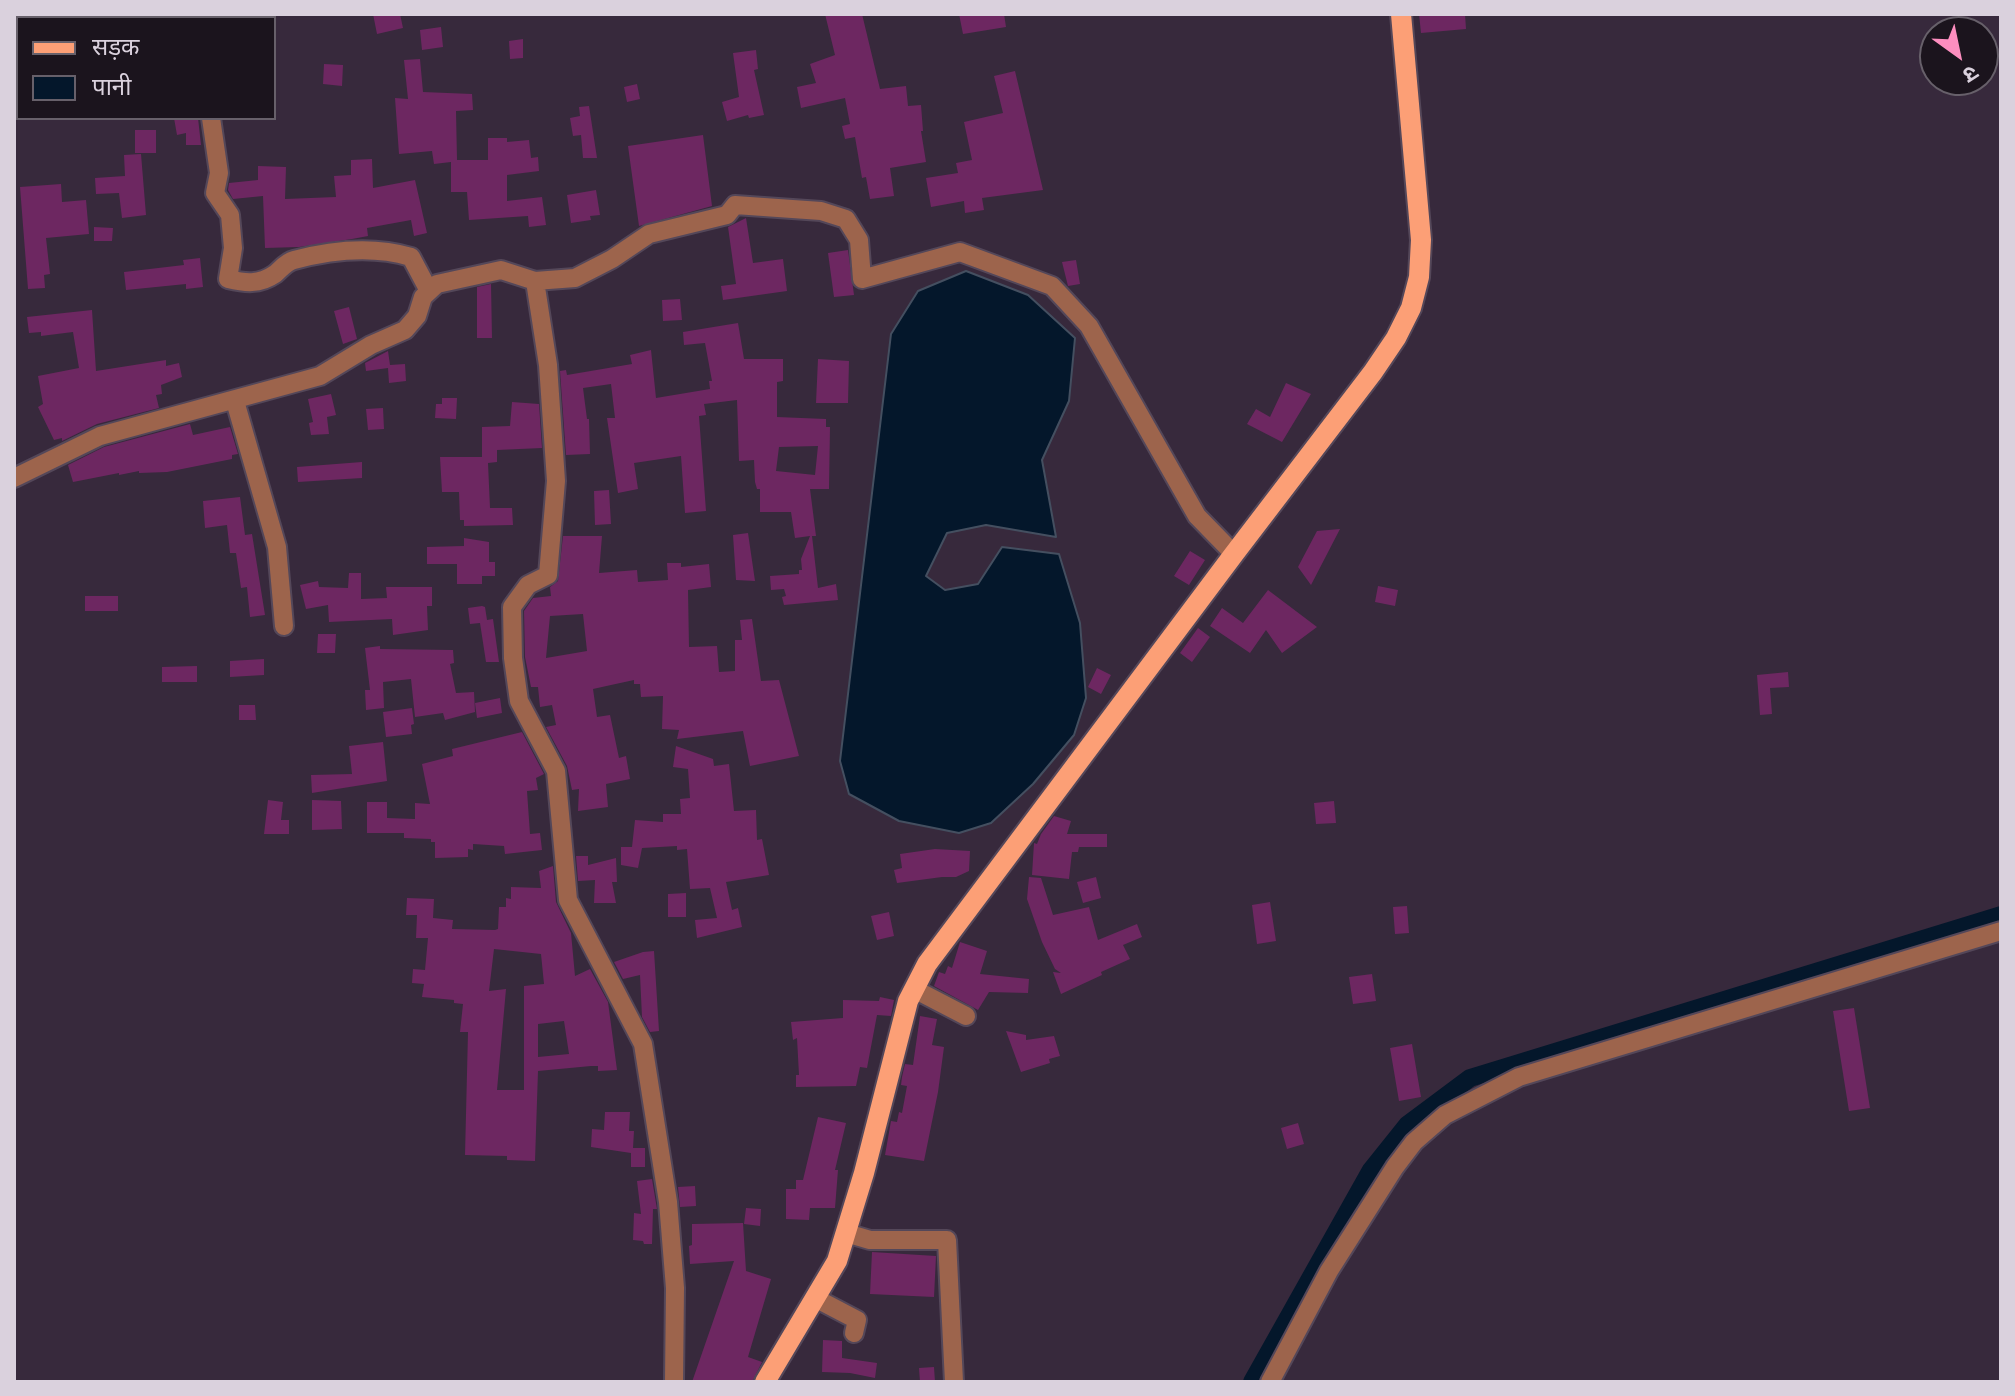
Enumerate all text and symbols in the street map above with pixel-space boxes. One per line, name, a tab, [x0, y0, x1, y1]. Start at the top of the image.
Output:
legend	[16, 16, 276, 120]
north arrow	[1919, 16, 1999, 96]
text: सड़क	[92, 32, 140, 60]
text: उ	[1959, 60, 1983, 89]
text: पानी	[92, 72, 131, 100]

